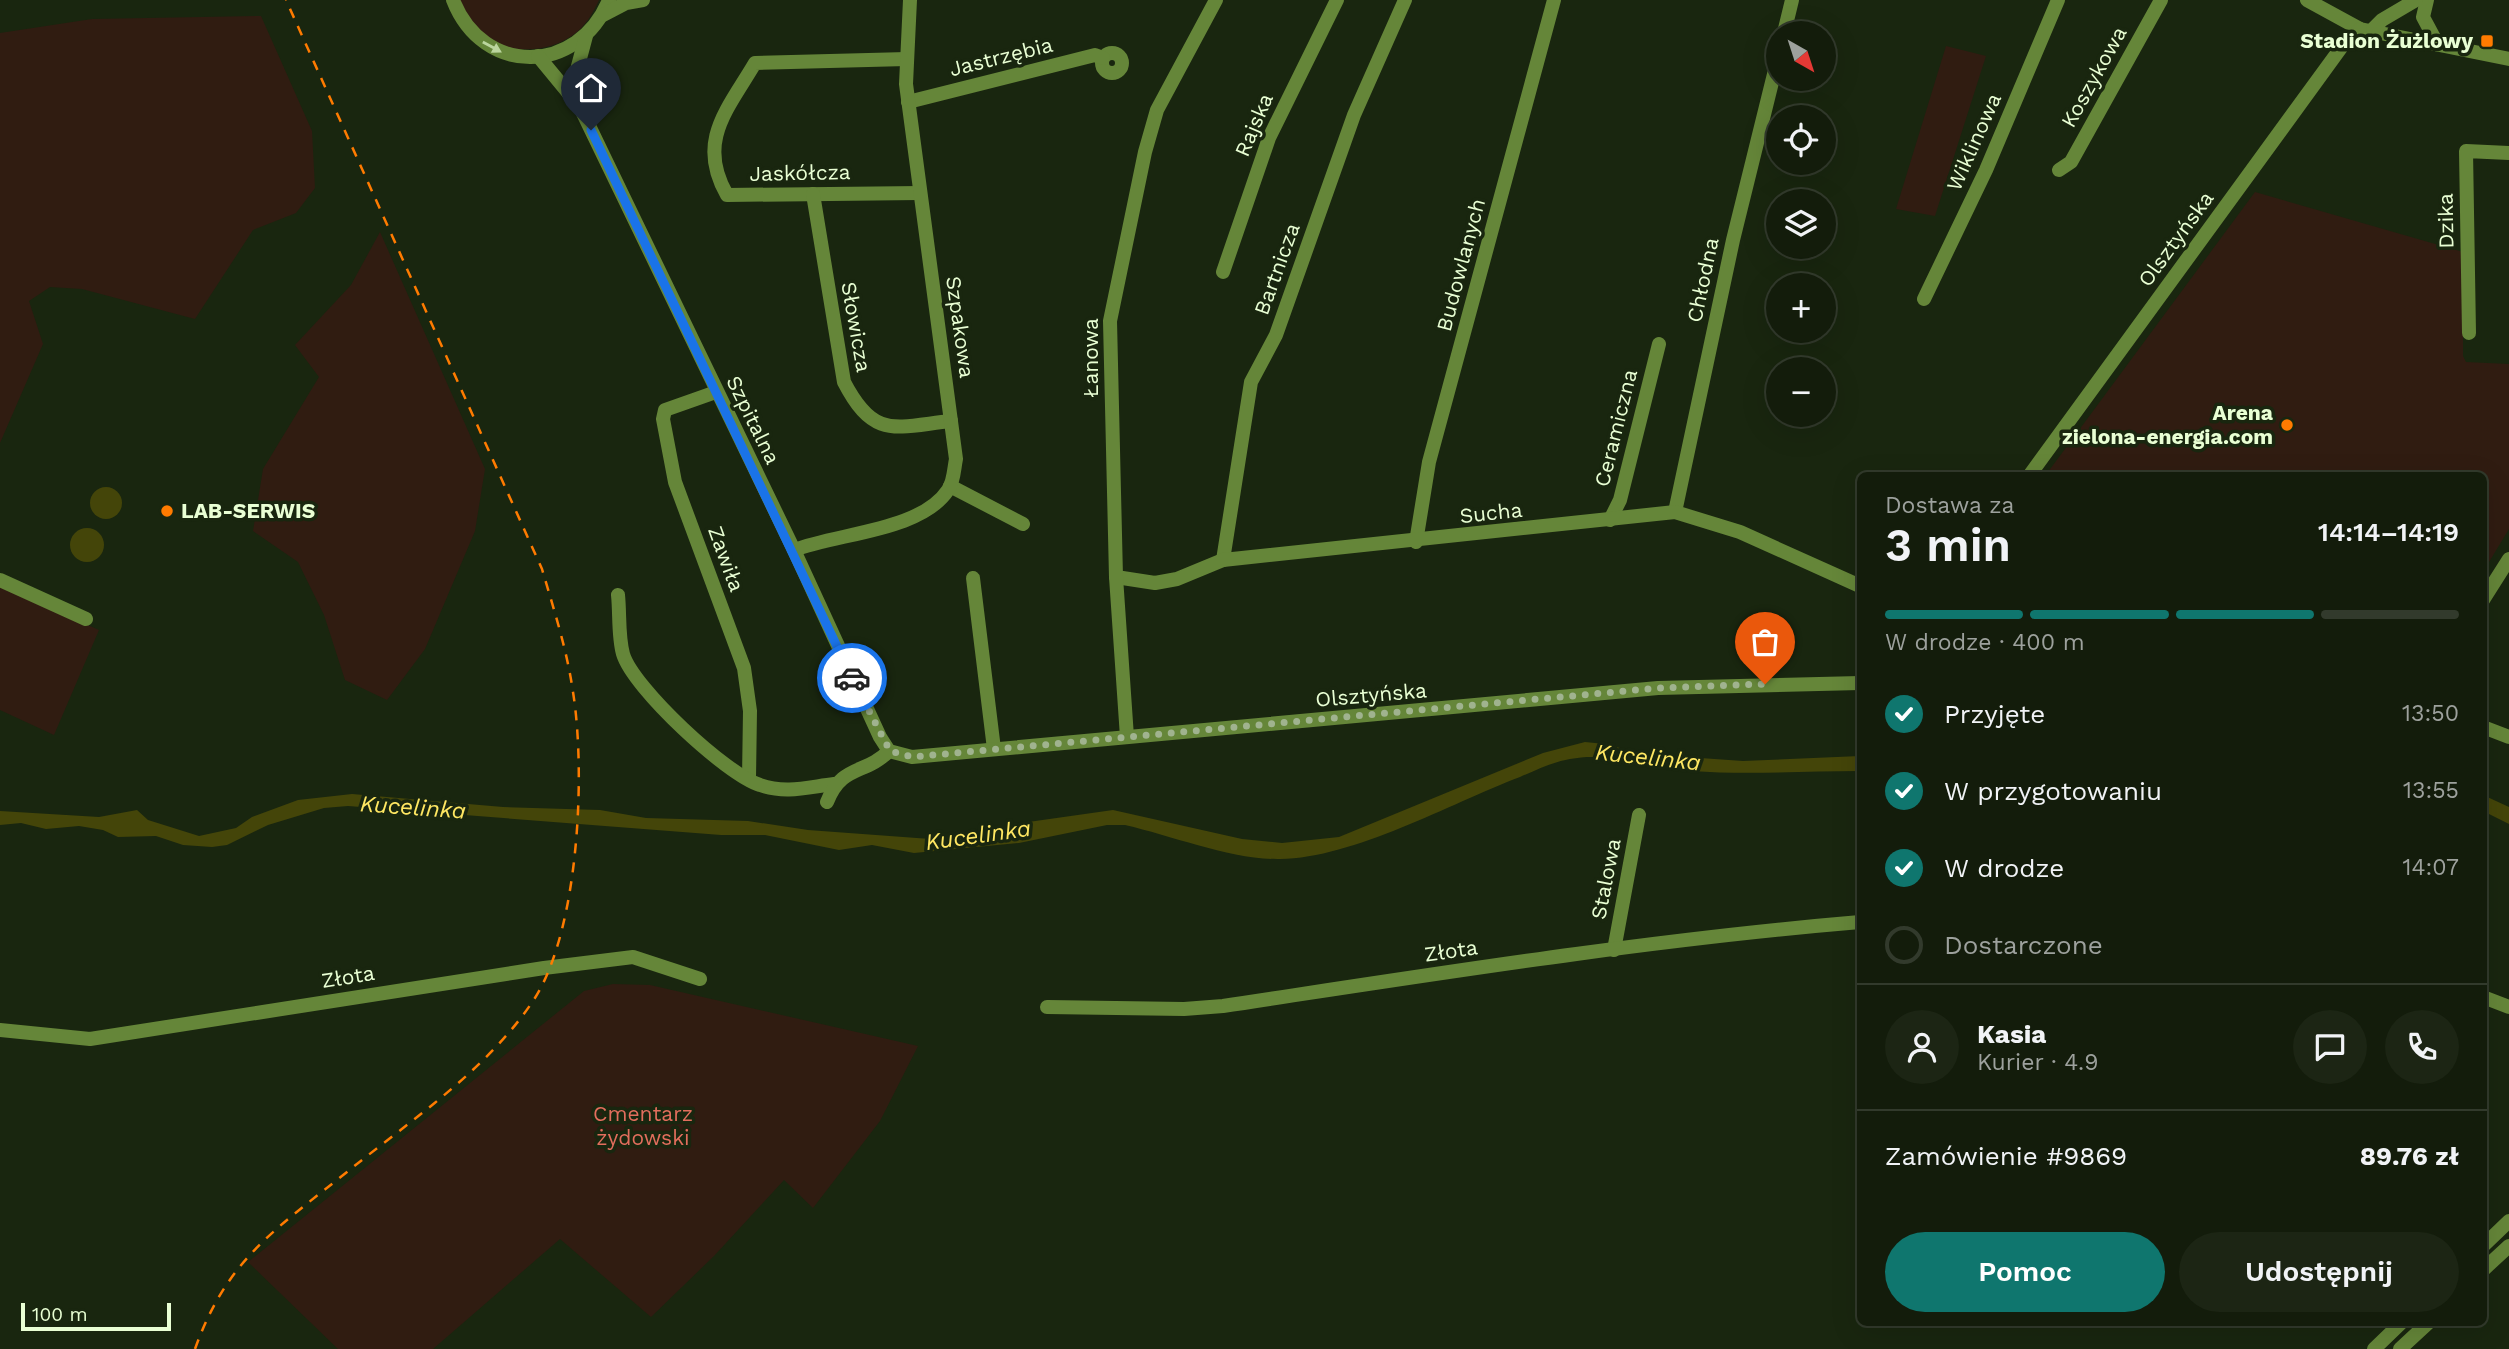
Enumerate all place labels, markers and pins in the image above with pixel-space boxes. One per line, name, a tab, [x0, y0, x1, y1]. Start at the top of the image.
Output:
place label: Stadion Żużlowy	[2300, 28, 2473, 53]
marker: Stadion Żużlowy	[2479, 33, 2495, 49]
pin	[561, 58, 621, 130]
place label: Arena zielona-energia.com	[2062, 400, 2274, 449]
marker: Arena zielona-energia.com	[2279, 417, 2295, 433]
place label: LAB-SERWIS	[181, 498, 315, 523]
marker: LAB-SERWIS	[159, 503, 175, 519]
pin	[1735, 612, 1795, 684]

